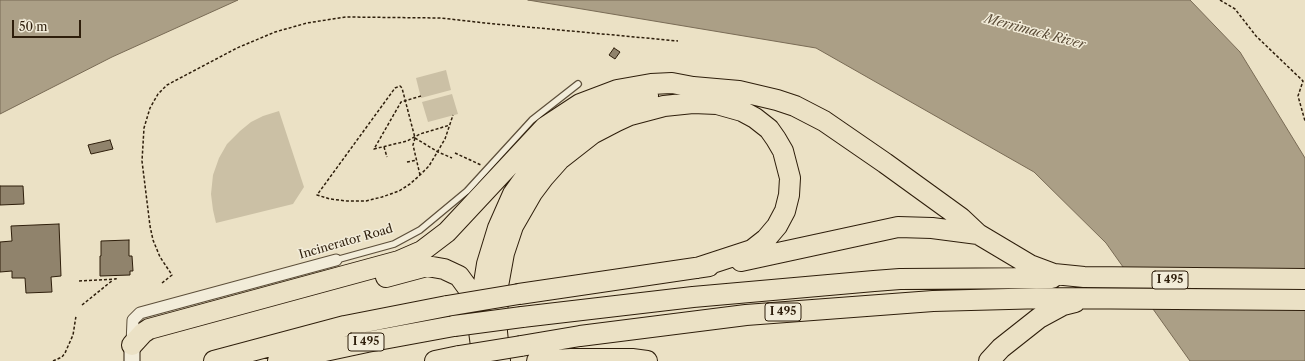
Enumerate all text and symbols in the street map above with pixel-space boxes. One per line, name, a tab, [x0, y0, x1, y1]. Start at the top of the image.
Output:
water label: Merrimack River	[983, 11, 1087, 53]
scale bar	[14, 12, 83, 38]
text: 50 m	[19, 19, 48, 34]
street label: Incinerator Road	[297, 222, 395, 262]
road number: I 495	[1152, 271, 1188, 289]
road number: I 495	[765, 303, 801, 321]
road number: I 495	[348, 333, 384, 351]

